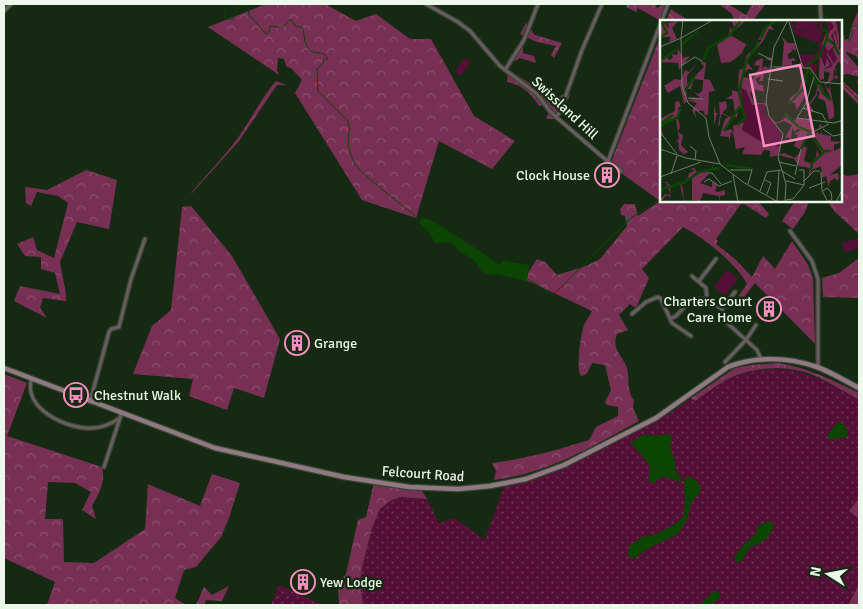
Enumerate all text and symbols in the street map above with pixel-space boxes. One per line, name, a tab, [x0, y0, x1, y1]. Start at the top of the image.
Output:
inset map	[660, 20, 843, 202]
street label: Swissland Hill	[528, 73, 602, 143]
building icon: Clock House	[594, 162, 620, 188]
place label: Clock House	[516, 167, 590, 184]
place label: Charters Court Care Home	[664, 293, 752, 326]
building icon: Charters Court Care Home	[756, 296, 782, 322]
building icon: Grange	[284, 330, 310, 356]
place label: Grange	[314, 335, 357, 352]
bus stop icon: Chestnut Walk	[63, 382, 89, 408]
place label: Chestnut Walk	[94, 387, 181, 404]
street label: Felcourt Road	[381, 463, 465, 485]
north arrow	[803, 549, 853, 599]
text: N	[806, 565, 825, 578]
building icon: Yew Lodge	[290, 569, 316, 595]
place label: Yew Lodge	[320, 574, 382, 591]

